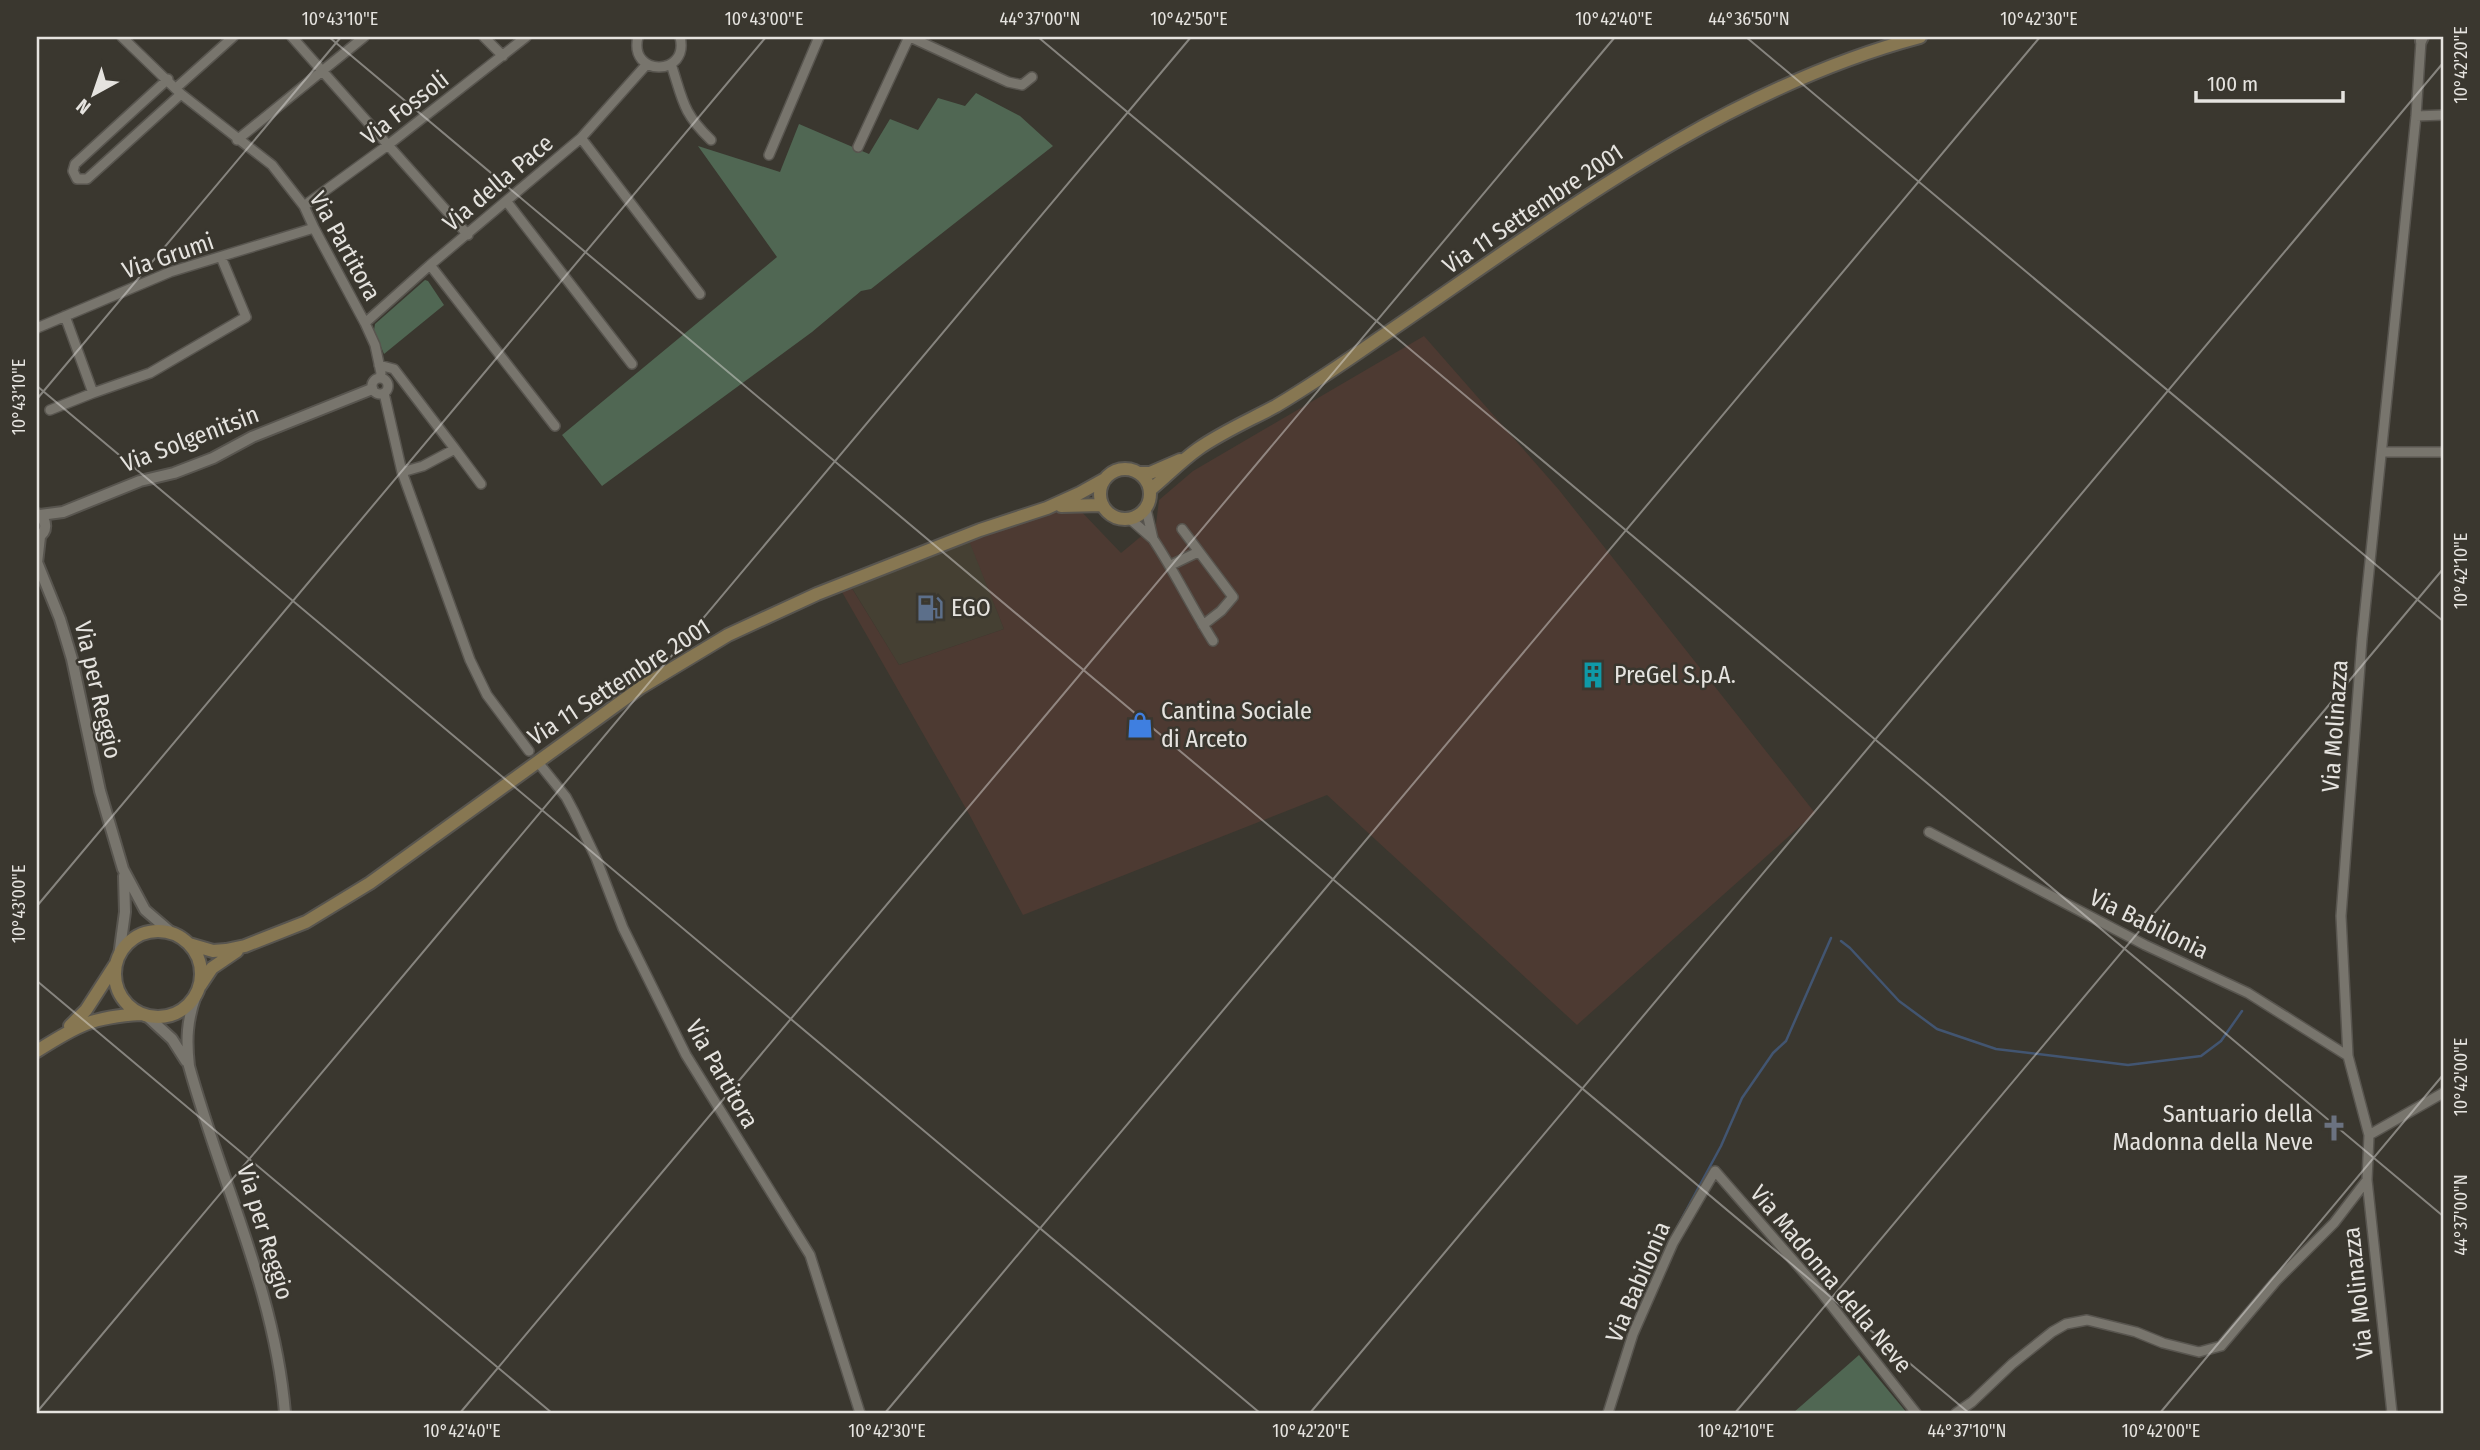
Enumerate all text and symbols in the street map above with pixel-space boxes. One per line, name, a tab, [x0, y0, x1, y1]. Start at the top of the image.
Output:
text: 10°43'10"E	[302, 8, 378, 30]
text: 10°43'00"E	[725, 8, 803, 30]
text: 44°37'00"N	[999, 8, 1081, 30]
text: 10°42'50"E	[1150, 8, 1228, 30]
text: 10°42'40"E	[1575, 8, 1653, 30]
text: 44°36'50"N	[1708, 8, 1790, 30]
text: 10°42'30"E	[2000, 8, 2078, 30]
text: 10°42'20"E	[2450, 26, 2472, 104]
north arrow	[60, 60, 130, 130]
scale bar	[2196, 60, 2344, 104]
street label: Via Fossoli	[356, 65, 454, 151]
text: 100 m	[2207, 71, 2258, 97]
text: N	[72, 94, 95, 119]
street label: Via della Pace	[437, 129, 559, 237]
street label: Via 11 Settembre 2001	[1438, 138, 1628, 280]
street label: Via Partitora	[304, 187, 386, 305]
street label: Via Grumi	[119, 227, 217, 285]
text: 10°43'10"E	[8, 359, 30, 435]
street label: Via Solgenitsin	[117, 400, 263, 478]
text: 10°42'10"E	[2450, 533, 2472, 609]
fuel station icon: EGO	[915, 593, 945, 623]
place label: EGO	[951, 594, 991, 622]
street label: Via 11 Settembre 2001	[523, 613, 715, 751]
street label: Via per Reggio	[69, 619, 127, 761]
street label: Via Molinazza	[2316, 659, 2354, 793]
building icon: PreGel S.p.A.	[1578, 660, 1608, 690]
place label: PreGel S.p.A.	[1614, 661, 1736, 689]
place label: Cantina Sociale di Arceto	[1161, 697, 1312, 753]
shop icon: Cantina Sociale di Arceto	[1125, 710, 1155, 740]
text: 10°43'00"E	[8, 865, 30, 943]
street label: Via Babilonia	[2085, 883, 2213, 965]
street label: Via Partitora	[680, 1015, 764, 1133]
text: 10°42'00"E	[2450, 1038, 2472, 1116]
place label: Santuario della Madonna della Neve	[2113, 1100, 2313, 1156]
church icon: Santuario della Madonna della Neve	[2319, 1113, 2349, 1143]
street label: Via per Reggio	[231, 1161, 299, 1303]
text: 44°37'00"N	[2450, 1174, 2472, 1256]
street label: Via Madonna della Neve	[1744, 1180, 1918, 1378]
street label: Via Babilonia	[1600, 1217, 1676, 1347]
street label: Via Molinazza	[2337, 1226, 2379, 1360]
text: 10°42'40"E	[423, 1420, 501, 1442]
text: 10°42'30"E	[848, 1420, 926, 1442]
text: 10°42'20"E	[1272, 1420, 1350, 1442]
text: 10°42'10"E	[1698, 1420, 1774, 1442]
text: 44°37'10"N	[1928, 1420, 2006, 1442]
text: 10°42'00"E	[2122, 1420, 2200, 1442]

